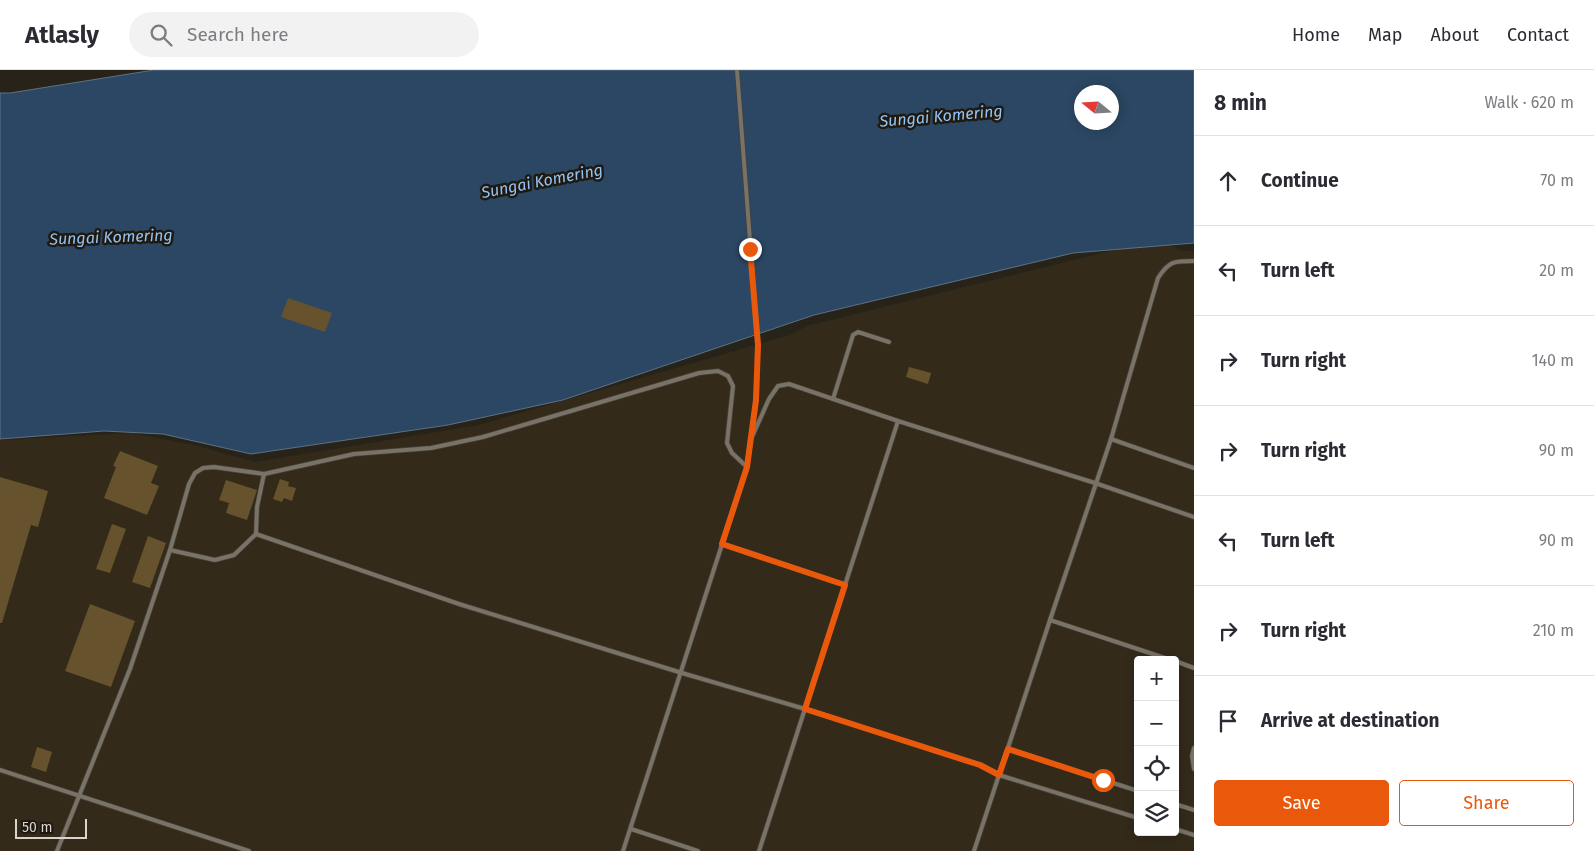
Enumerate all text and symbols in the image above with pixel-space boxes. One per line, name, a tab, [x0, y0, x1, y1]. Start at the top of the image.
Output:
search box	[129, 12, 479, 57]
text: Atlasly	[25, 21, 99, 49]
icon: search	[147, 21, 175, 49]
text: Search here	[187, 23, 289, 46]
text: Home	[1292, 24, 1340, 46]
text: Map	[1368, 24, 1402, 46]
text: About	[1430, 24, 1479, 46]
text: Contact	[1507, 24, 1569, 46]
north arrow	[1074, 85, 1119, 130]
text: 8 min	[1214, 90, 1267, 116]
text: Walk · 620 m	[1484, 93, 1574, 112]
water label: Sungai Komering	[878, 101, 1003, 131]
water label: Sungai Komering	[479, 160, 604, 202]
icon: ahead	[1214, 167, 1242, 195]
text: Continue	[1261, 169, 1339, 192]
text: 70 m	[1540, 171, 1574, 190]
water label: Sungai Komering	[48, 225, 173, 249]
route end	[739, 238, 762, 261]
icon: left	[1214, 257, 1242, 285]
text: Turn left	[1261, 259, 1335, 282]
text: 20 m	[1539, 261, 1574, 280]
icon: right	[1214, 347, 1242, 375]
text: Turn right	[1261, 349, 1346, 372]
text: 140 m	[1532, 351, 1574, 370]
icon: right	[1214, 437, 1242, 465]
text: Turn right	[1261, 439, 1346, 462]
text: 90 m	[1539, 441, 1574, 460]
icon: left	[1214, 527, 1242, 555]
text: Turn left	[1261, 529, 1335, 552]
text: 90 m	[1539, 531, 1574, 550]
icon: right	[1214, 617, 1242, 645]
text: Turn right	[1261, 619, 1346, 642]
text: 210 m	[1533, 621, 1574, 640]
map controls	[1134, 656, 1179, 836]
button: +	[1134, 656, 1179, 701]
button: −	[1134, 701, 1179, 746]
icon: arrive	[1214, 707, 1242, 735]
text: Arrive at destination	[1261, 709, 1440, 732]
button: locate	[1134, 746, 1179, 791]
route start	[1092, 769, 1115, 792]
button: Save	[1214, 780, 1389, 826]
button: Share	[1399, 780, 1574, 826]
button: layers	[1134, 791, 1179, 836]
scale bar	[15, 816, 88, 839]
text: 50 m	[22, 819, 53, 836]

